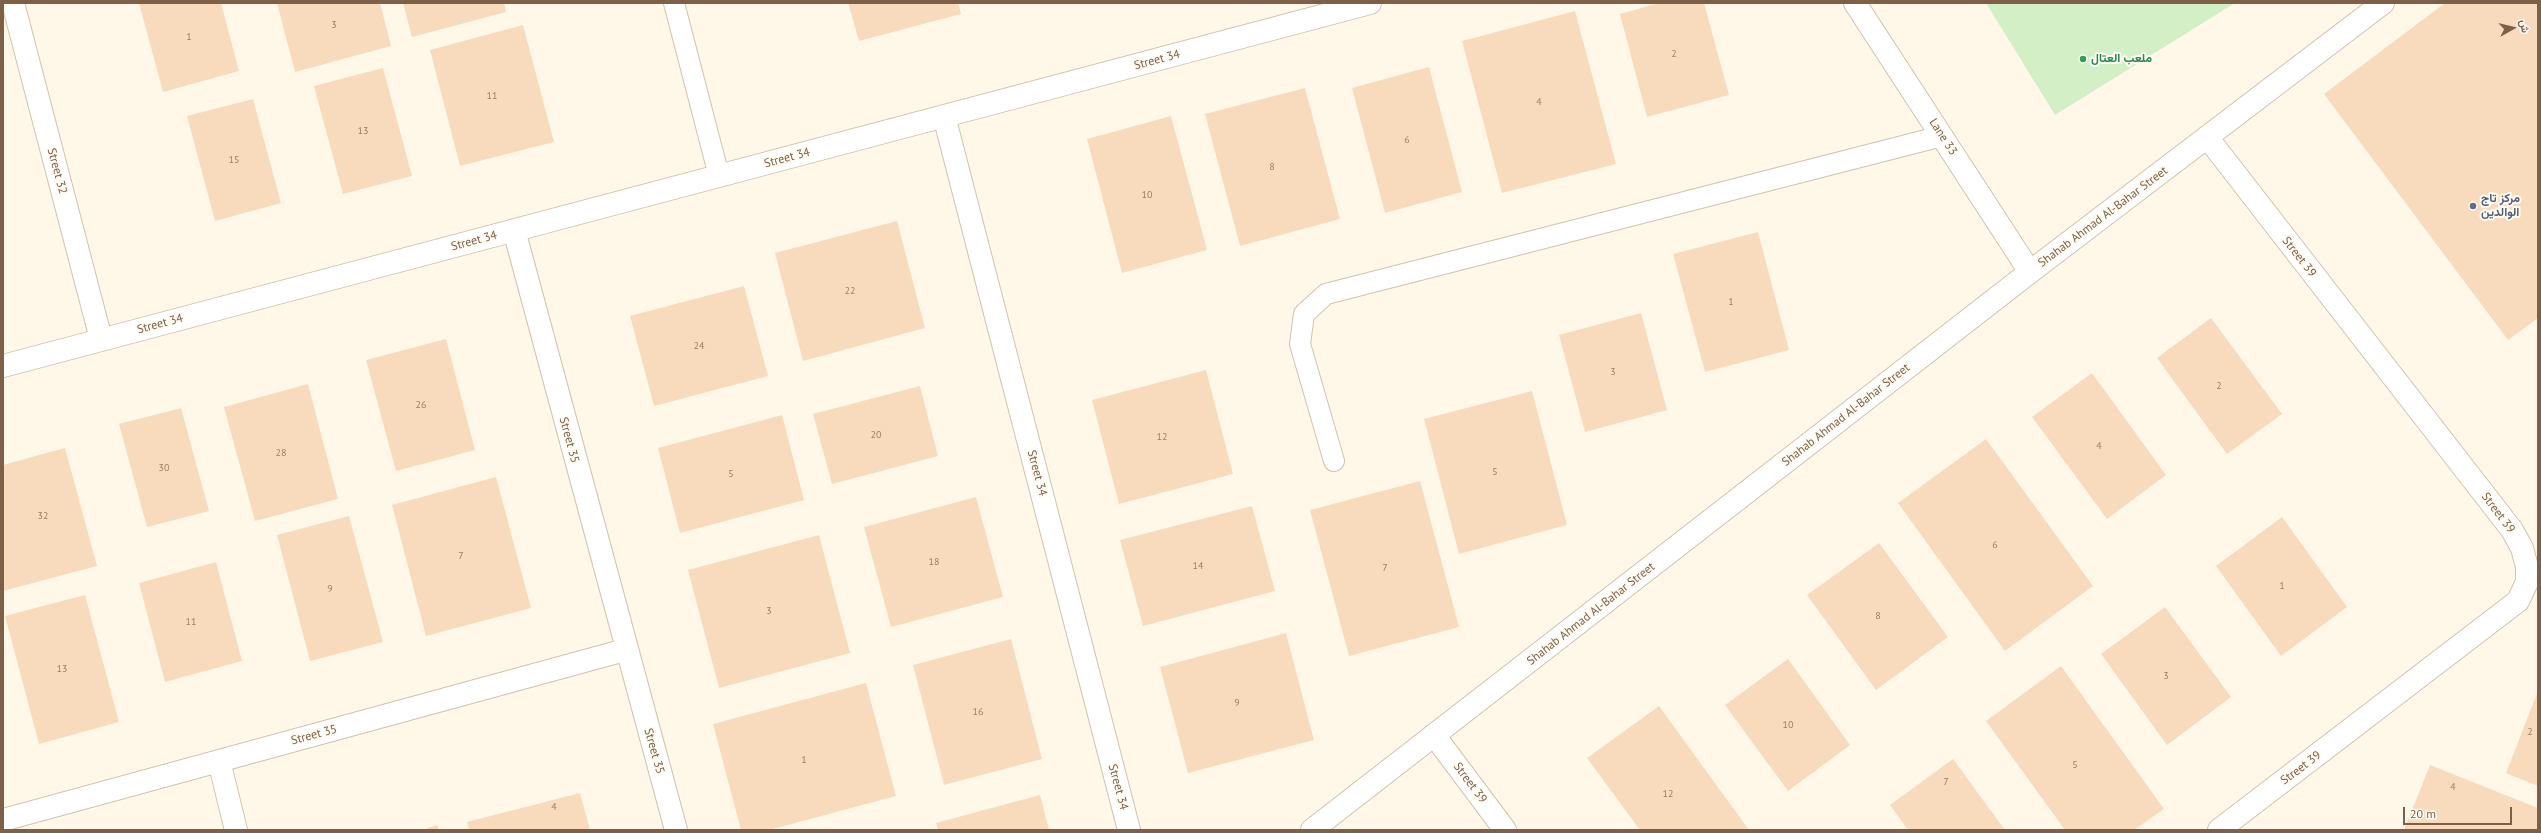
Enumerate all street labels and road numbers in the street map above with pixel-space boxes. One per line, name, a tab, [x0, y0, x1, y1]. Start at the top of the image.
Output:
street label: Street 34	[1132, 47, 1182, 73]
street label: Lane 33	[1926, 116, 1960, 158]
street label: Street 34	[762, 145, 812, 171]
street label: Street 32	[44, 146, 70, 196]
street label: Shahab Ahmad Al-Bahar Street	[2035, 164, 2171, 270]
street label: Street 34	[449, 228, 499, 254]
street label: Street 39	[2279, 234, 2319, 280]
street label: Street 34	[135, 311, 185, 337]
street label: Shahab Ahmad Al-Bahar Street	[1779, 361, 1913, 469]
street label: Street 35	[556, 415, 582, 465]
street label: Street 34	[1024, 448, 1050, 498]
street label: Street 39	[2478, 490, 2518, 536]
street label: Shahab Ahmad Al-Bahar Street	[1524, 560, 1658, 668]
street label: Street 35	[289, 722, 339, 748]
street label: Street 35	[641, 726, 667, 776]
street label: Street 39	[2278, 748, 2324, 788]
street label: Street 39	[1450, 760, 1490, 806]
street label: Street 34	[1105, 762, 1131, 812]

